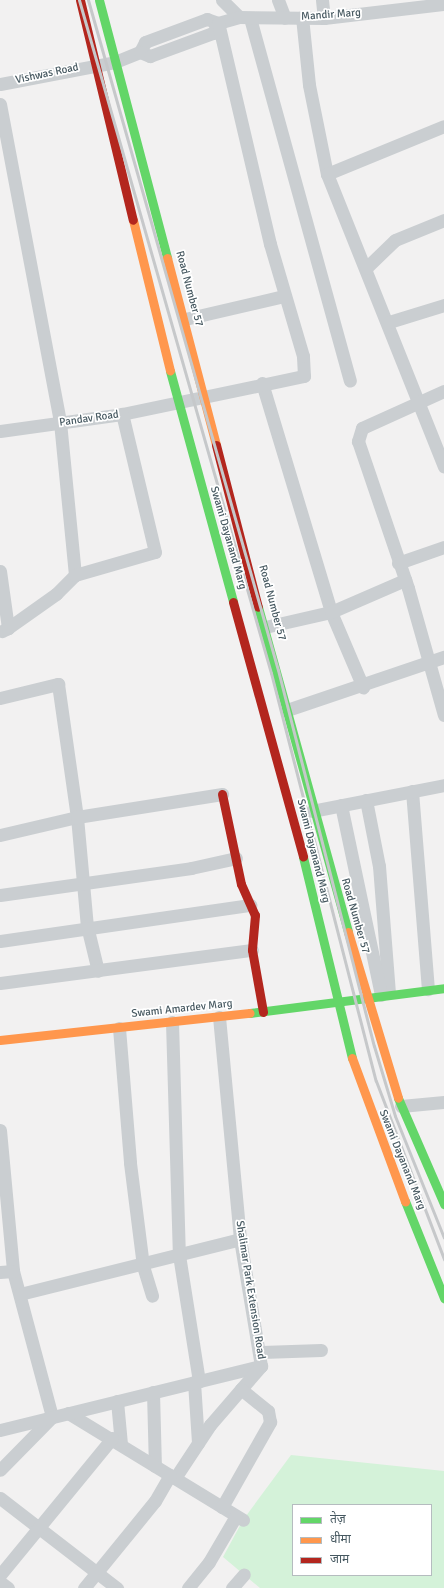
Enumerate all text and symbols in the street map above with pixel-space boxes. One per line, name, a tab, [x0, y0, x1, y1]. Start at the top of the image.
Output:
street label: Mandir Marg	[301, 6, 361, 24]
street label: Vishwas Road	[14, 61, 80, 87]
street label: Road Number 57	[173, 250, 205, 328]
street label: Pandav Road	[58, 408, 120, 430]
street label: Swami Dayanand Marg	[207, 485, 249, 591]
street label: Road Number 57	[256, 564, 288, 642]
street label: Swami Dayanand Marg	[294, 798, 332, 904]
street label: Road Number 57	[338, 877, 372, 955]
street label: Swami Amardev Marg	[131, 997, 233, 1021]
street label: Swami Dayanand Marg	[376, 1108, 428, 1212]
street label: Shalimar Park Extension Road	[233, 1220, 267, 1360]
legend	[292, 1504, 432, 1576]
text: तेज़	[330, 1512, 346, 1527]
text: धीमा	[330, 1532, 351, 1547]
text: जाम	[330, 1552, 349, 1567]

